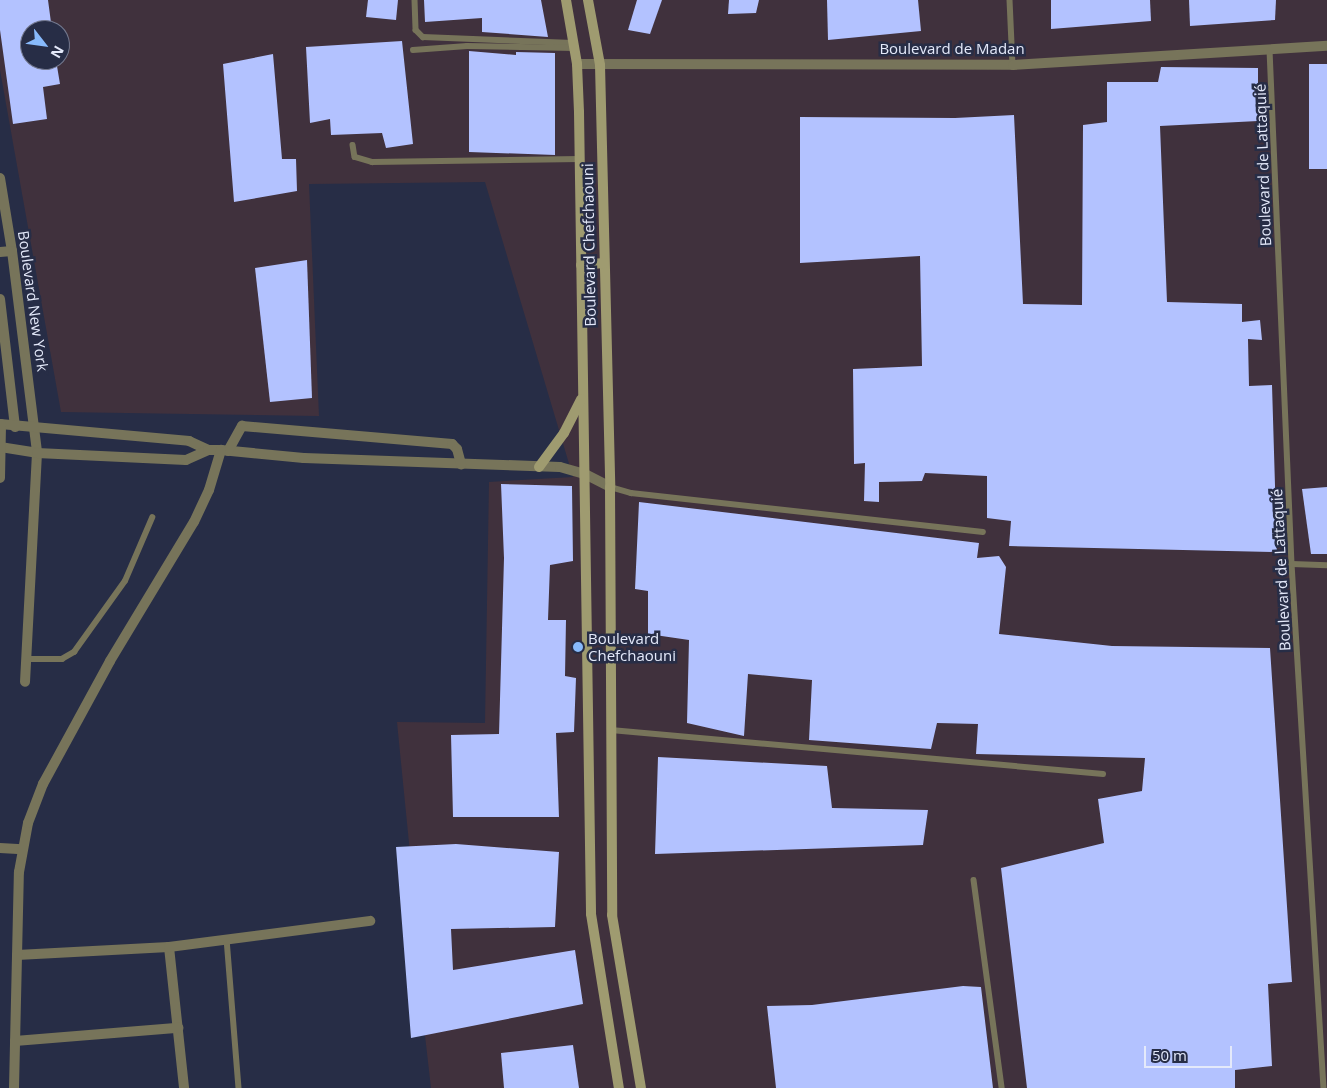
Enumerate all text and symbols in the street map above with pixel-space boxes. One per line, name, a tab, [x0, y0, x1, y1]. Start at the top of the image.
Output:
north arrow	[20, 20, 70, 70]
street label: Boulevard de Madan	[879, 40, 1025, 58]
text: N	[46, 43, 69, 62]
street label: Boulevard de Lattaquié	[1251, 84, 1275, 246]
street label: Boulevard Chefchaouni	[579, 163, 599, 327]
street label: Boulevard New York	[14, 230, 52, 372]
street label: Boulevard de Lattaquié	[1268, 488, 1294, 652]
place label: Boulevard Chefchaouni	[588, 629, 676, 664]
marker: Boulevard Chefchaouni	[572, 641, 584, 653]
scale bar	[1147, 1036, 1234, 1068]
text: 50 m	[1152, 1045, 1187, 1065]

